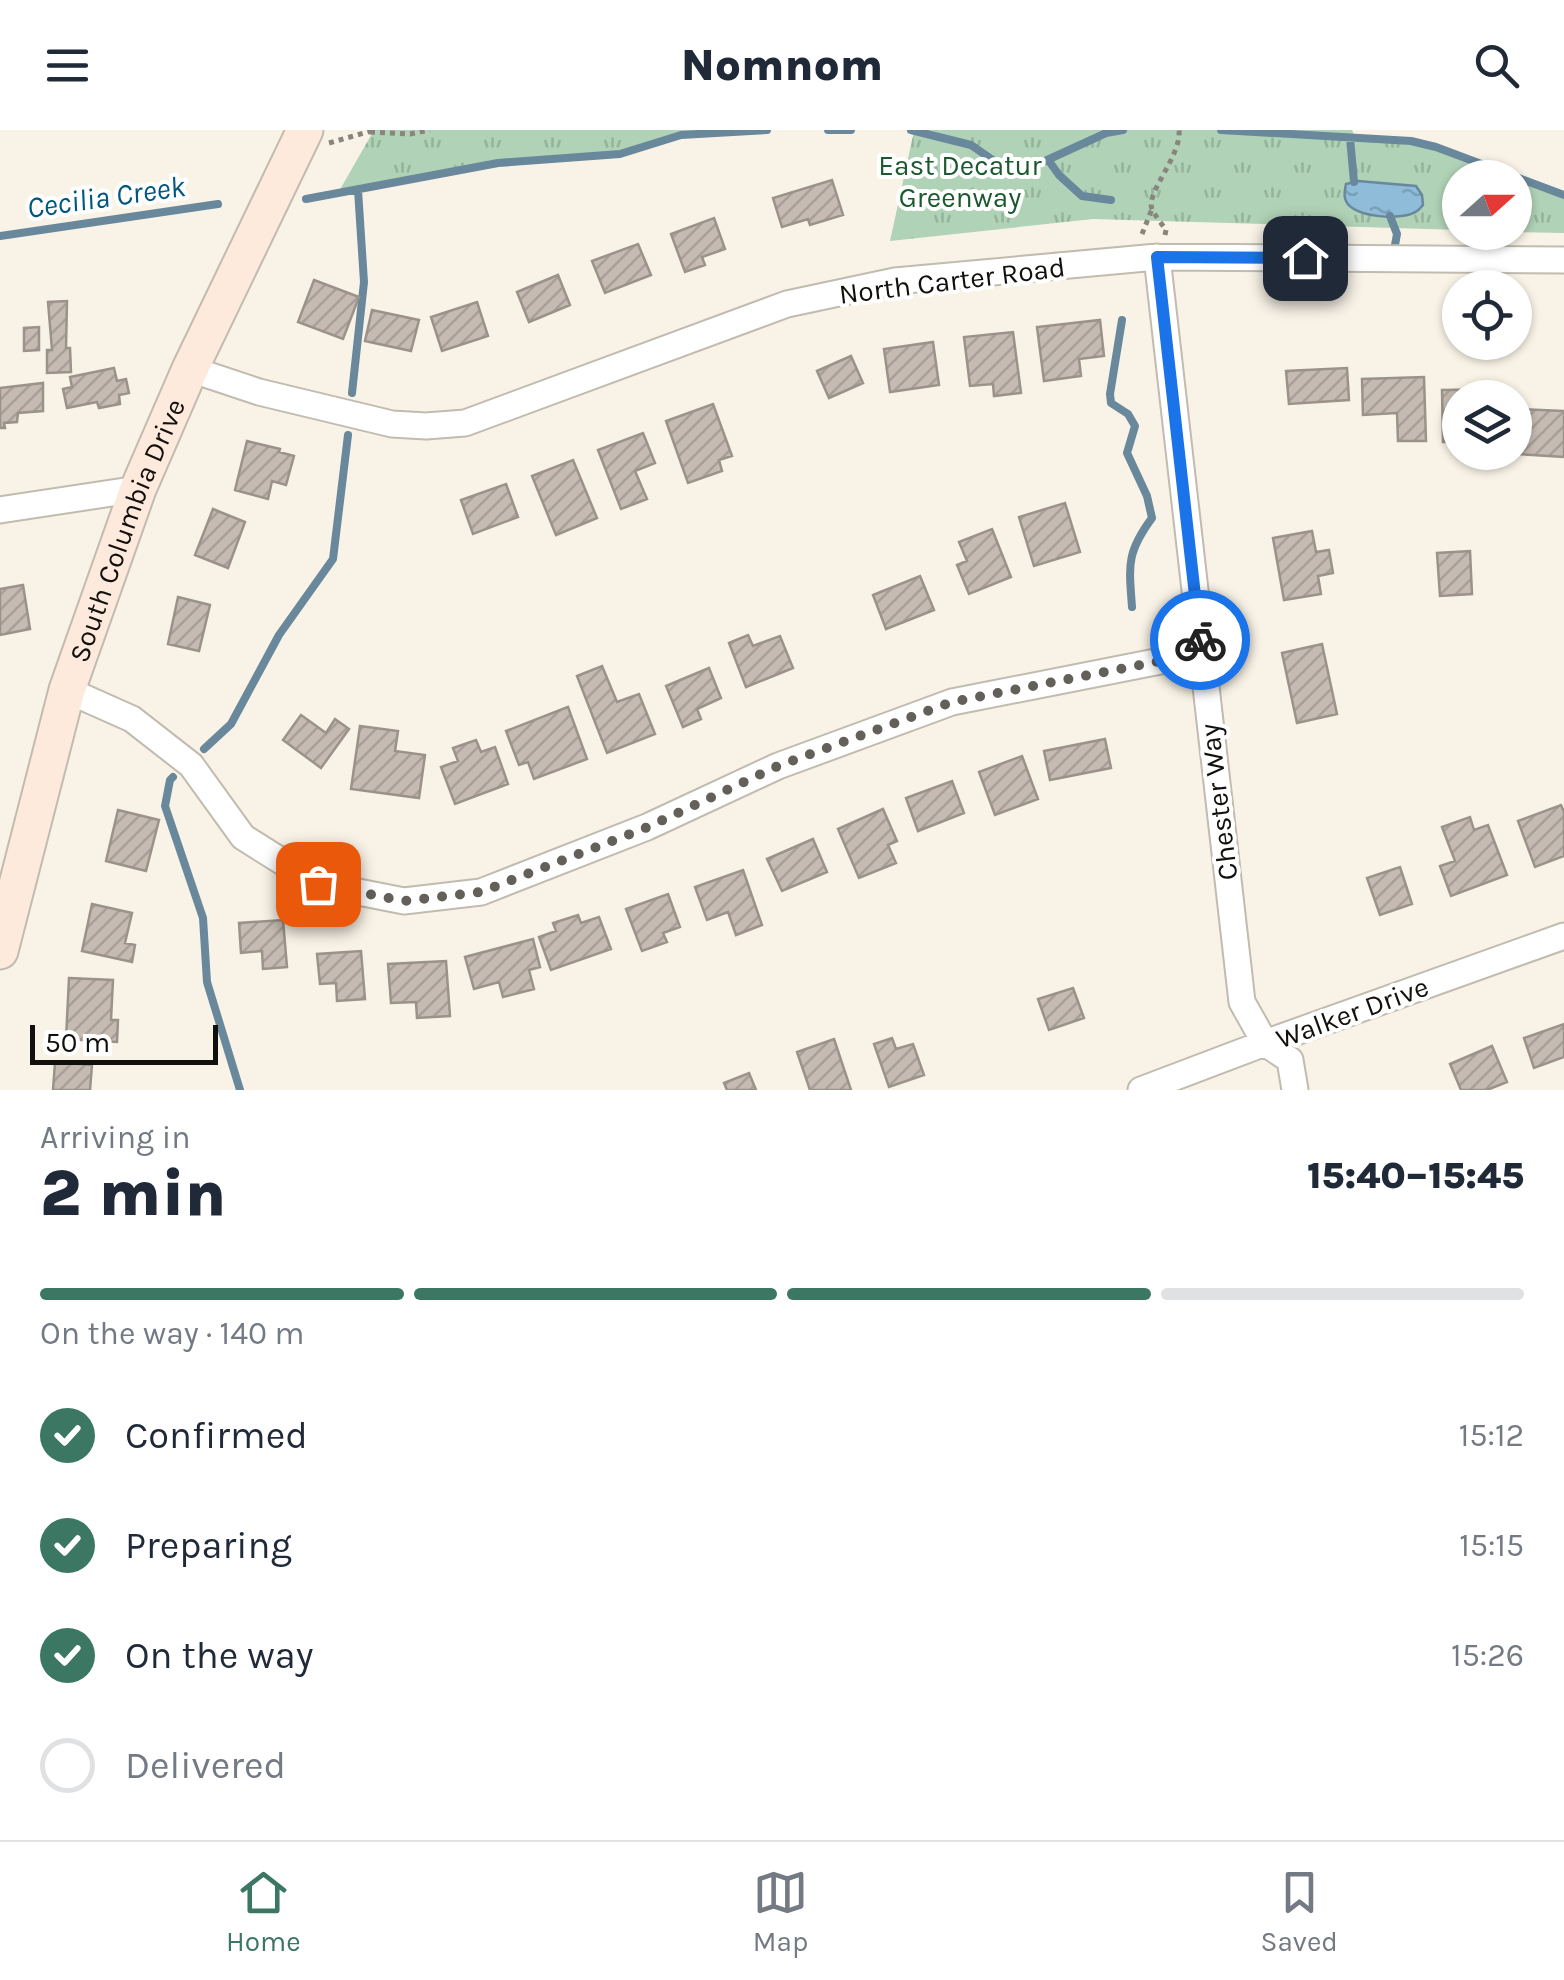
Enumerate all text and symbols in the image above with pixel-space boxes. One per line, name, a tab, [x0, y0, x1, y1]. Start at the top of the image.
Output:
icon: menu	[40, 38, 95, 93]
icon: search	[1469, 38, 1524, 93]
text: Nomnom	[681, 39, 883, 91]
park label: East Decatur Greenway	[878, 149, 1043, 214]
north arrow	[1442, 160, 1532, 250]
map controls	[1442, 160, 1532, 470]
water label: Cecilia Creek	[25, 168, 188, 226]
pin	[1263, 216, 1348, 301]
icon: home	[1278, 231, 1333, 286]
street label: North Carter Road	[837, 250, 1067, 311]
button: locate	[1442, 270, 1532, 360]
button: layers	[1442, 380, 1532, 470]
street label: South Columbia Drive	[62, 394, 192, 667]
courier	[1150, 590, 1250, 690]
icon: bike	[1173, 613, 1228, 668]
street label: Chester Way	[1193, 722, 1244, 882]
pin	[276, 842, 361, 927]
icon: bag	[291, 857, 346, 912]
street label: Walker Drive	[1271, 970, 1433, 1055]
scale bar	[30, 1020, 218, 1064]
text: 50 m	[45, 1026, 110, 1059]
text: Arriving in	[40, 1119, 191, 1156]
text: 15:40–15:45	[1307, 1153, 1524, 1198]
text: 2 min	[40, 1155, 226, 1231]
text: On the way · 140 m	[40, 1315, 305, 1352]
icon: check	[40, 1408, 95, 1463]
text: Confirmed	[125, 1413, 308, 1458]
text: 15:12	[1459, 1417, 1524, 1454]
icon: check	[40, 1518, 95, 1573]
text: Preparing	[125, 1523, 292, 1568]
text: 15:15	[1459, 1527, 1524, 1564]
icon: check	[40, 1628, 95, 1683]
text: On the way	[125, 1633, 313, 1678]
text: 15:26	[1451, 1637, 1524, 1674]
text: Delivered	[125, 1743, 286, 1788]
tab: Home	[226, 1865, 301, 1958]
tab: Map	[753, 1865, 808, 1958]
tab: Saved	[1261, 1865, 1338, 1958]

